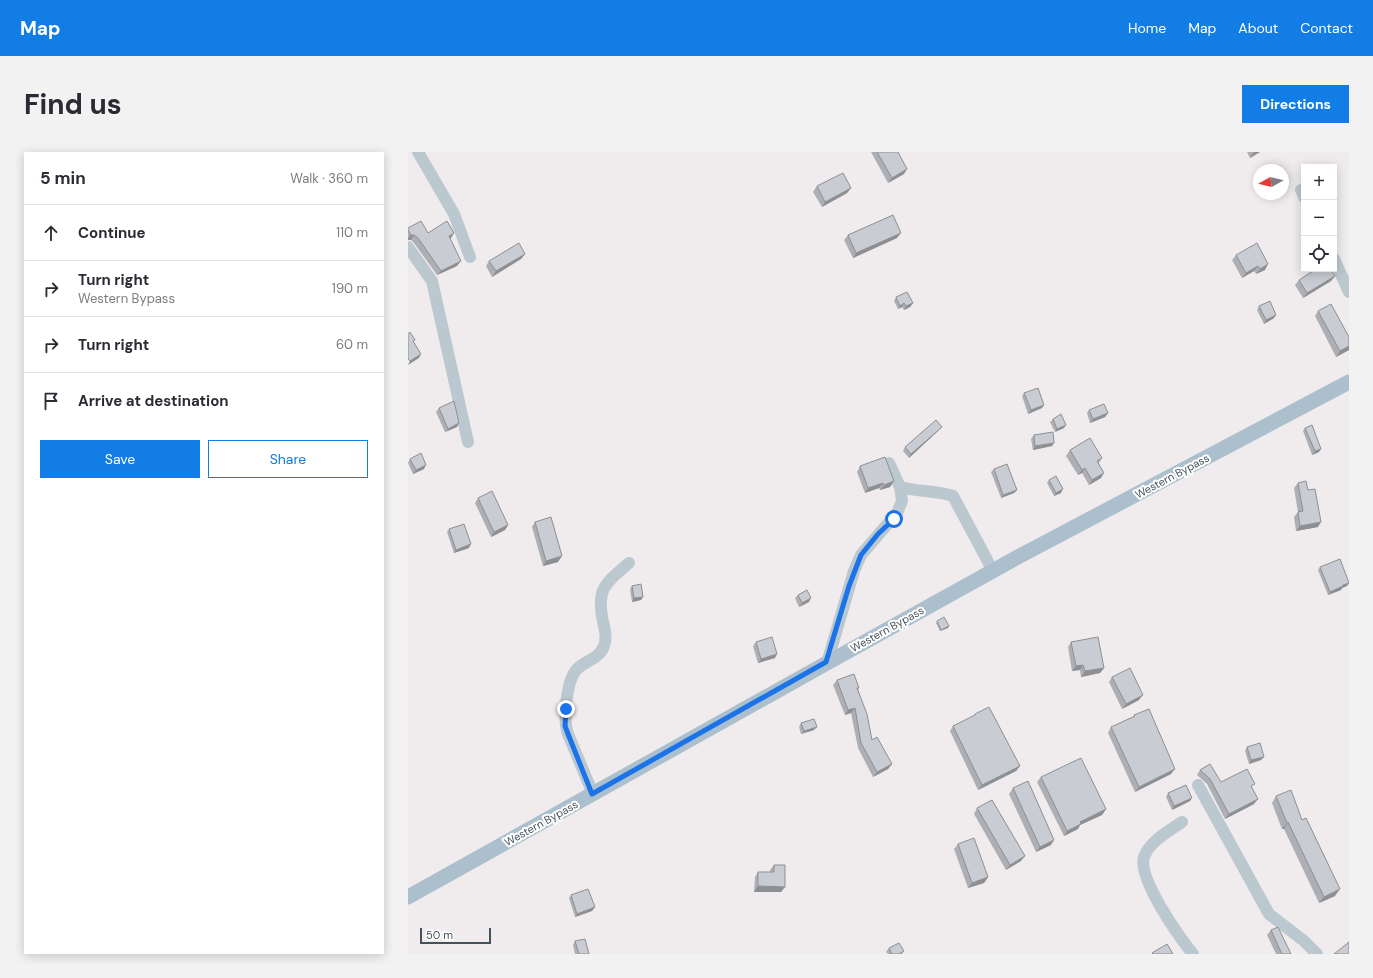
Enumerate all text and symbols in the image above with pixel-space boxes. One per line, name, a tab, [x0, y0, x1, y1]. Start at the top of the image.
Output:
text: Map	[20, 16, 60, 41]
text: Home	[1128, 19, 1166, 37]
text: Map	[1188, 19, 1216, 37]
text: About	[1238, 19, 1278, 37]
text: Contact	[1300, 19, 1353, 37]
button: Directions	[1242, 85, 1349, 123]
text: Find us	[24, 86, 122, 123]
north arrow	[1253, 164, 1289, 200]
map controls	[1301, 164, 1337, 272]
button: +	[1301, 164, 1337, 200]
text: 5 min	[40, 167, 86, 189]
text: Walk · 360 m	[290, 170, 368, 187]
button: −	[1301, 200, 1337, 236]
icon: ahead	[40, 222, 62, 244]
text: Continue	[78, 223, 146, 243]
text: 110 m	[336, 224, 368, 241]
button: locate	[1301, 236, 1337, 272]
text: Turn right	[78, 270, 149, 290]
icon: right	[40, 278, 62, 300]
text: 190 m	[332, 280, 368, 297]
text: Western Bypass	[78, 290, 175, 307]
icon: right	[40, 334, 62, 356]
text: Turn right	[78, 335, 149, 355]
text: 60 m	[336, 336, 368, 353]
icon: arrive	[40, 390, 62, 412]
text: Arrive at destination	[78, 391, 229, 411]
button: Save	[40, 440, 200, 478]
button: Share	[208, 440, 368, 478]
street label: Western Bypass	[1133, 451, 1211, 501]
route start	[885, 510, 903, 528]
street label: Western Bypass	[848, 603, 926, 655]
route end	[557, 700, 575, 718]
street label: Western Bypass	[502, 797, 580, 849]
scale bar	[420, 926, 491, 945]
text: 50 m	[426, 928, 453, 942]

